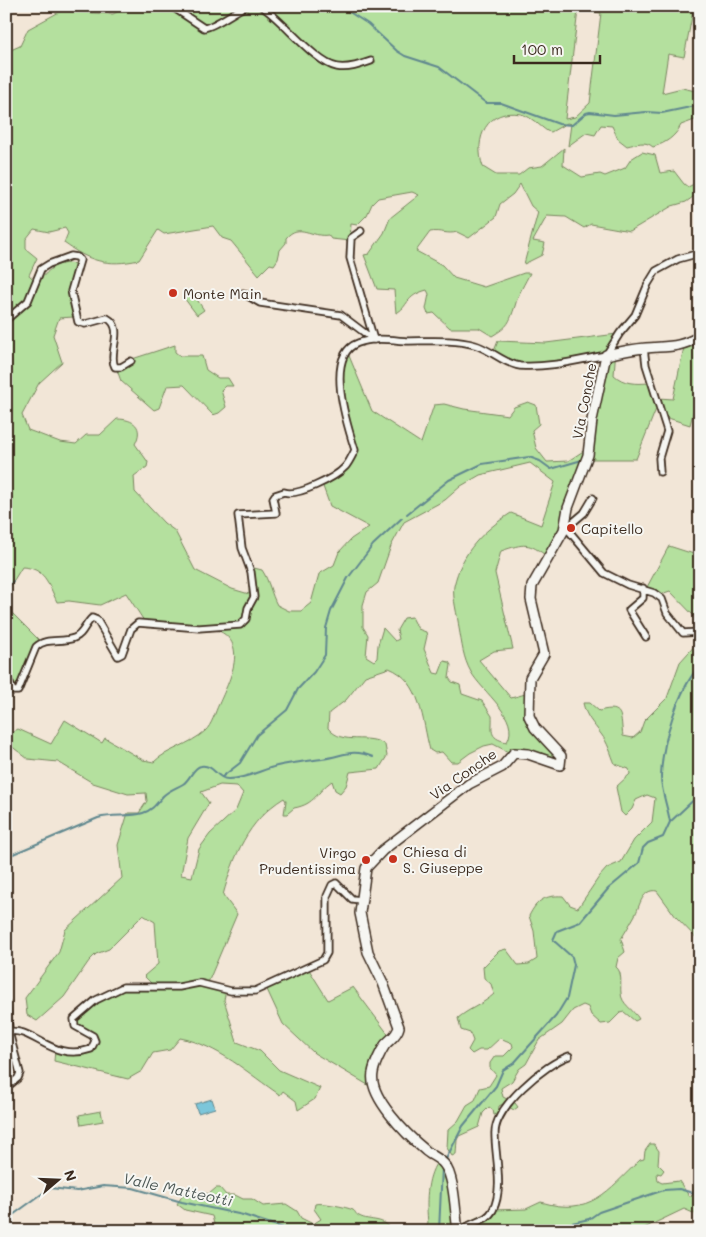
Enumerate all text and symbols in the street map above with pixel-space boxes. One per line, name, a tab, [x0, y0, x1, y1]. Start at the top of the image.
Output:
scale bar	[514, 32, 600, 64]
text: 100 m	[521, 39, 563, 59]
place label: Monte Main	[183, 284, 261, 303]
marker: Monte Main	[167, 287, 179, 299]
street label: Via Conche	[567, 361, 601, 441]
place label: Capitello	[581, 519, 643, 538]
marker: Capitello	[565, 522, 577, 534]
street label: Via Conche	[426, 744, 500, 804]
place label: Chiesa di S. Giuseppe	[403, 842, 483, 877]
place label: Virgo Prudentissima	[259, 843, 356, 878]
marker: Chiesa di S. Giuseppe	[387, 853, 399, 865]
marker: Virgo Prudentissima	[360, 854, 372, 866]
north arrow	[32, 1154, 82, 1204]
text: N	[60, 1167, 81, 1184]
water label: Valle Matteotti	[121, 1168, 235, 1210]

